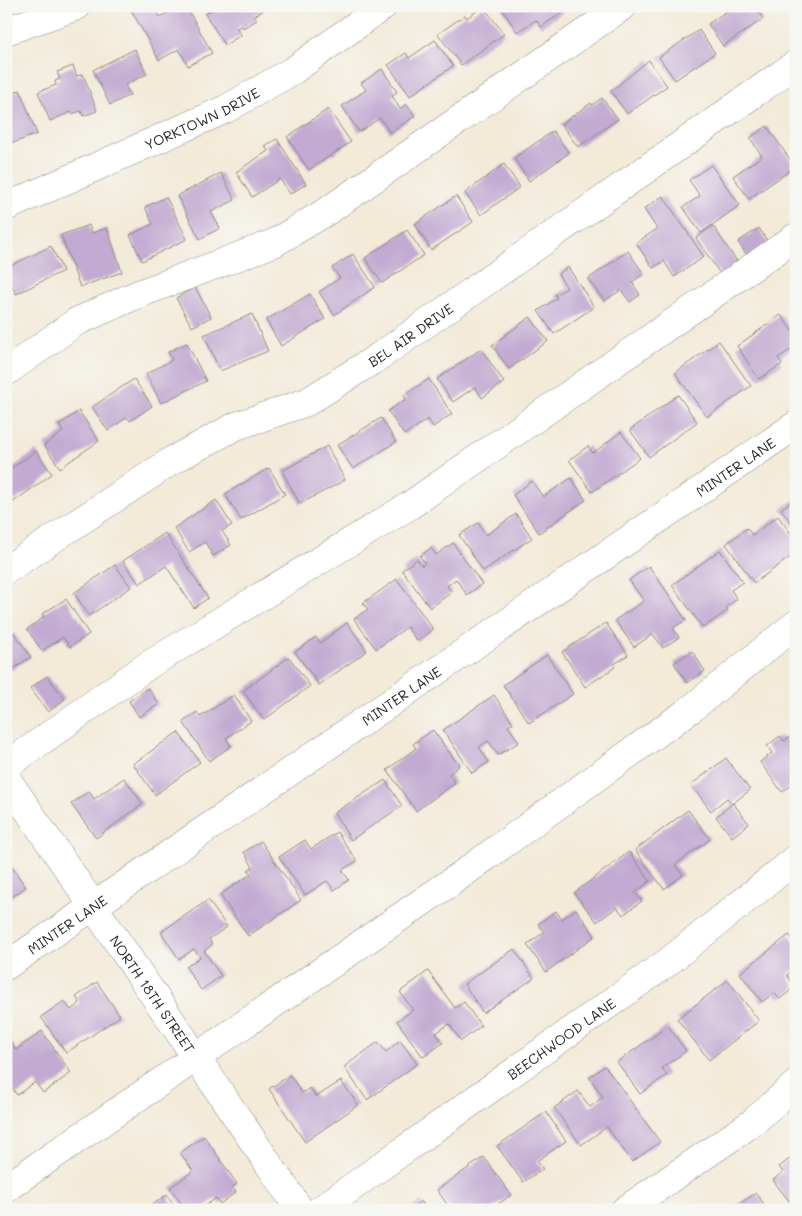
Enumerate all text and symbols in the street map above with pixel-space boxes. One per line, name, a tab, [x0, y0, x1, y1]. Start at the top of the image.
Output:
street label: YORKTOWN DRIVE	[141, 82, 263, 154]
street label: BEL AIR DRIVE	[364, 298, 457, 371]
street label: MINTER LANE	[692, 433, 779, 500]
street label: MINTER LANE	[358, 661, 445, 729]
street label: MINTER LANE	[24, 890, 111, 958]
street label: NORTH 18TH STREET	[106, 931, 200, 1056]
street label: BEECHWOOD LANE	[503, 993, 619, 1083]

